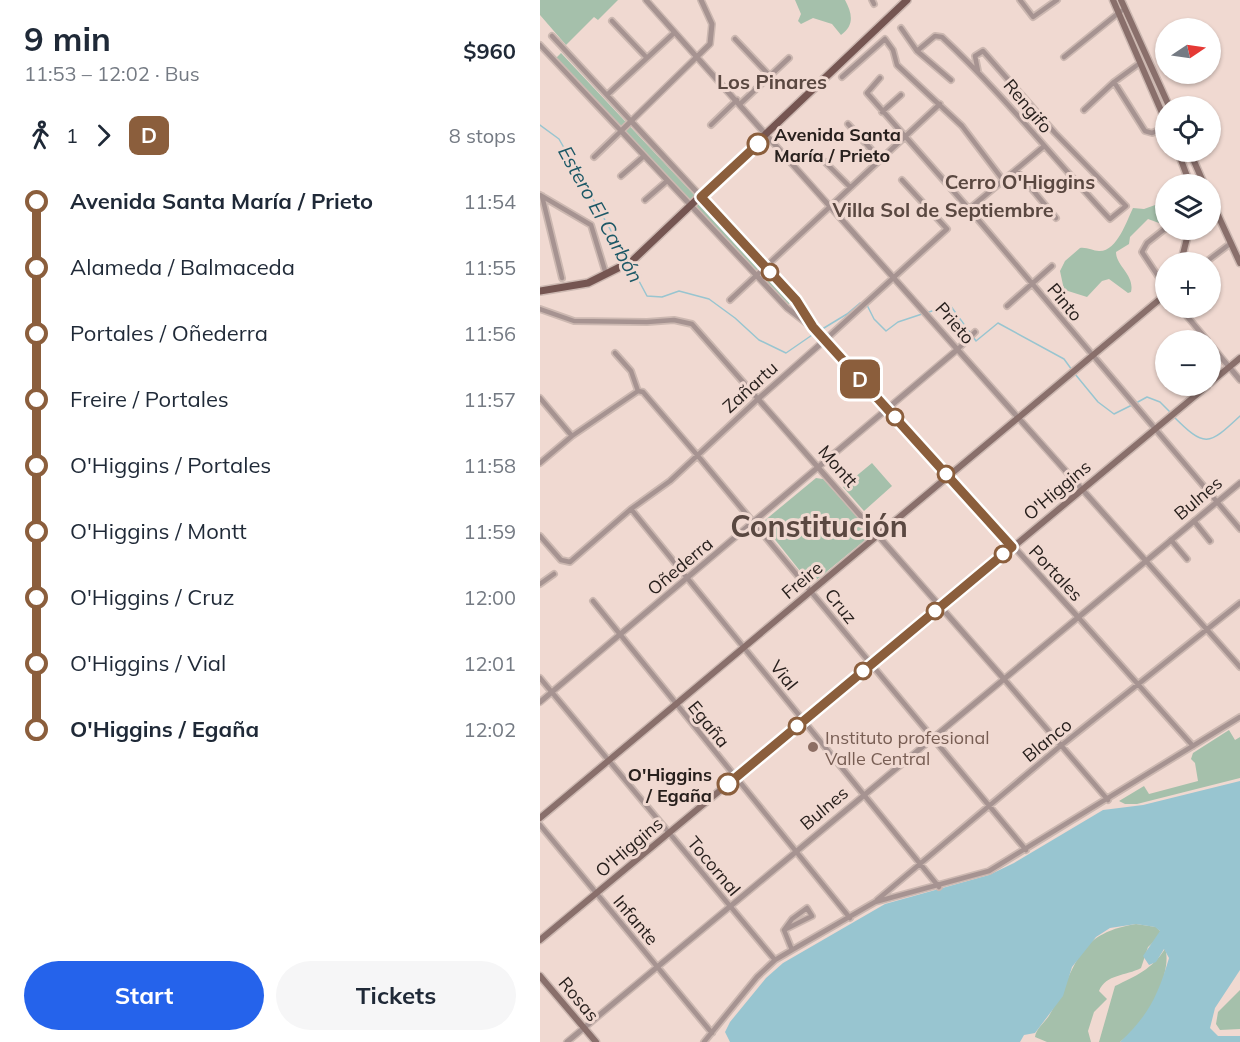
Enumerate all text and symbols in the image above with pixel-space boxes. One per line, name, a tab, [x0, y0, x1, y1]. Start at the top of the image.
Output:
text: 9 min	[24, 18, 111, 59]
north arrow	[1155, 18, 1221, 84]
map controls	[1155, 18, 1221, 396]
text: $960	[463, 37, 516, 65]
text: 11:53 – 12:02 · Bus	[24, 61, 200, 86]
district label: Los Pinares	[717, 69, 827, 94]
street label: Rengifo	[999, 74, 1057, 138]
button: locate	[1155, 96, 1221, 162]
icon: walk	[24, 119, 57, 152]
icon: forward	[87, 119, 120, 152]
text: D	[141, 122, 157, 148]
text: 1	[66, 123, 78, 148]
text: 8 stops	[449, 123, 516, 148]
place label: Avenida Santa María / Prieto	[774, 123, 901, 167]
marker: Avenida Santa María / Prieto	[747, 133, 769, 155]
water label: Estero El Carbón	[553, 141, 649, 287]
district label: Cerro O'Higgins	[945, 169, 1095, 194]
button: layers	[1155, 174, 1221, 240]
text: Avenida Santa María / Prieto	[70, 187, 373, 215]
text: 11:54	[463, 189, 516, 214]
district label: Villa Sol de Septiembre	[831, 197, 1054, 222]
button: +	[1155, 252, 1221, 318]
text: Alameda / Balmaceda	[70, 253, 295, 281]
text: 11:55	[463, 255, 516, 280]
unlabelled marker	[761, 263, 779, 281]
street label: Pinto	[1042, 278, 1088, 326]
street label: Prieto	[930, 297, 980, 349]
text: Portales / Oñederra	[70, 319, 268, 347]
text: 11:56	[463, 321, 516, 346]
button: −	[1155, 330, 1221, 396]
street label: Zañartu	[718, 356, 782, 418]
line badge: D	[840, 360, 880, 398]
text: D	[852, 366, 868, 392]
text: Freire / Portales	[70, 385, 229, 413]
text: 11:57	[463, 387, 516, 412]
unlabelled marker	[886, 408, 904, 426]
street label: Montt	[813, 440, 863, 492]
text: O'Higgins / Portales	[70, 451, 271, 479]
text: 11:58	[463, 453, 516, 478]
street label: O'Higgins	[1018, 455, 1096, 525]
unlabelled marker	[937, 465, 955, 483]
street label: Bulnes	[1169, 471, 1227, 525]
district label: Constitución	[730, 507, 908, 545]
text: O'Higgins / Montt	[70, 517, 247, 545]
text: 11:59	[463, 519, 516, 544]
street label: Oñederra	[642, 532, 718, 600]
street label: Portales	[1024, 540, 1088, 606]
unlabelled marker	[994, 545, 1012, 563]
street label: Freire	[777, 556, 827, 604]
text: O'Higgins / Cruz	[70, 583, 234, 611]
street label: Cruz	[820, 584, 862, 628]
text: 12:00	[463, 585, 516, 610]
unlabelled marker	[926, 602, 944, 620]
text: O'Higgins / Vial	[70, 649, 226, 677]
text: 12:01	[463, 651, 516, 676]
street label: Vial	[765, 655, 803, 695]
unlabelled marker	[854, 662, 872, 680]
street label: Egaña	[683, 696, 735, 752]
street label: Blanco	[1018, 713, 1076, 767]
text: O'Higgins / Egaña	[70, 715, 259, 743]
text: 12:02	[463, 717, 516, 742]
unlabelled marker	[788, 717, 806, 735]
place label: Instituto profesional Valle Central	[825, 726, 990, 770]
marker: Instituto profesional Valle Central	[806, 740, 820, 754]
place label: O'Higgins / Egaña	[628, 763, 712, 807]
marker: O'Higgins / Egaña	[717, 773, 739, 795]
street label: Bulnes	[795, 781, 853, 835]
street label: O'Higgins	[590, 812, 668, 882]
street label: Tocornal	[682, 831, 746, 901]
street label: Infante	[608, 890, 664, 950]
button: Start	[24, 961, 264, 1030]
button: Tickets	[276, 961, 516, 1030]
street label: Rosas	[554, 972, 604, 1026]

